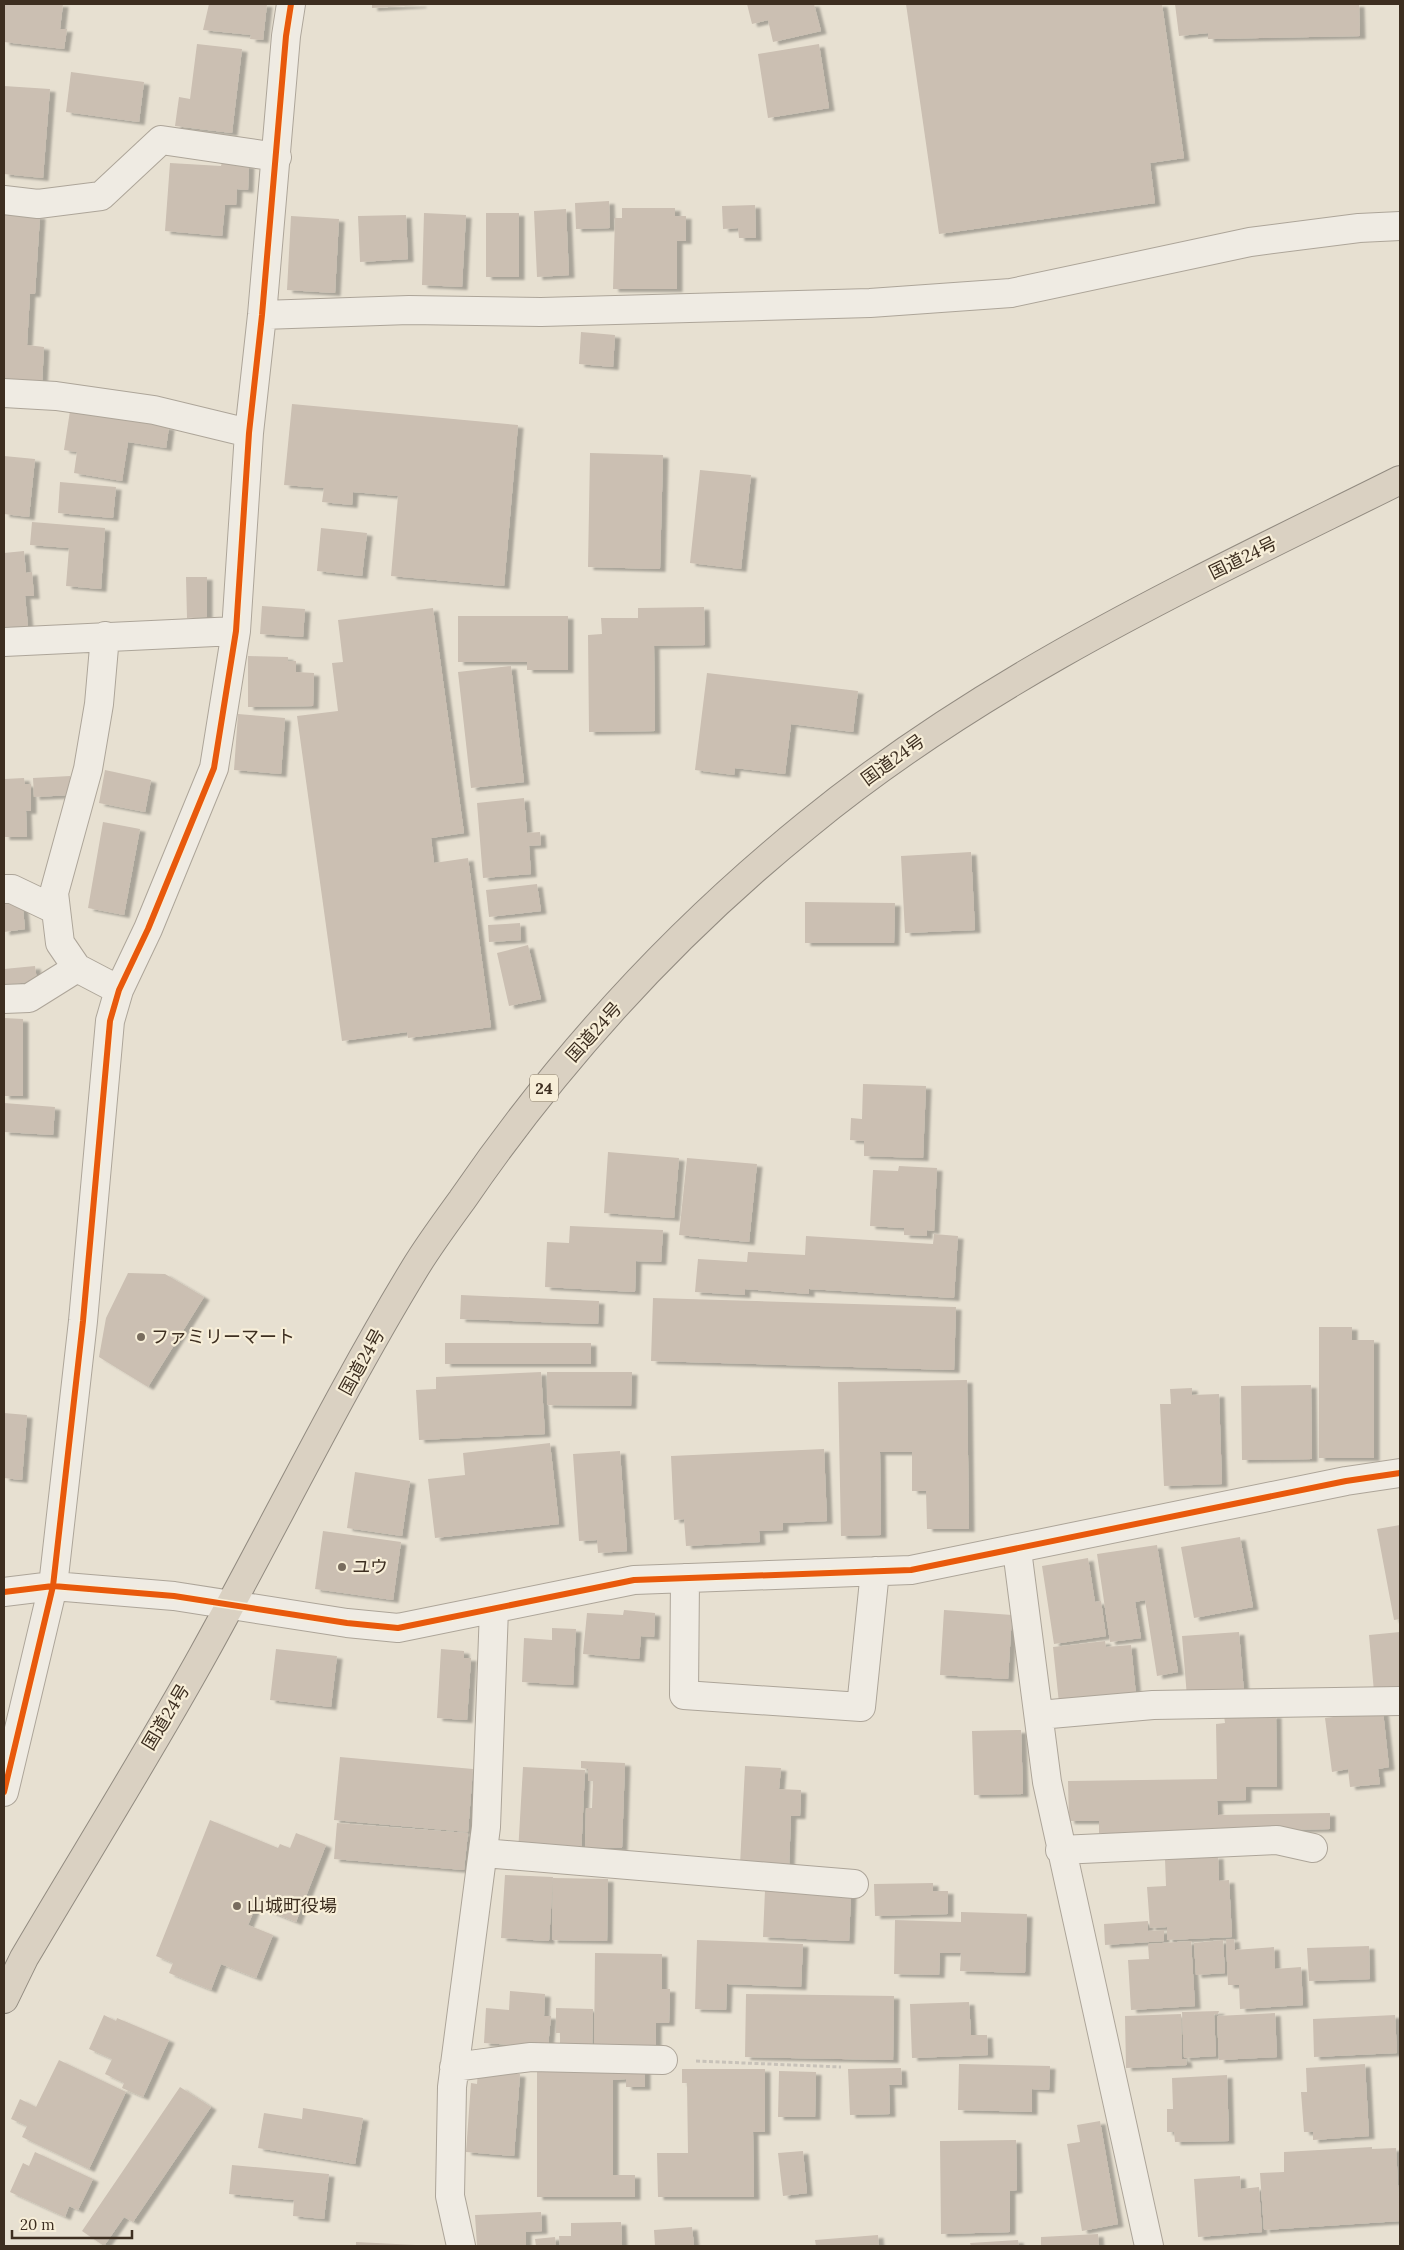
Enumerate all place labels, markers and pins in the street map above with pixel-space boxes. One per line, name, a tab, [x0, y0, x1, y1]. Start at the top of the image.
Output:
place label: ファミリーマート	[151, 1325, 295, 1348]
marker: ファミリーマート	[135, 1331, 147, 1343]
place label: ユウ	[352, 1555, 388, 1578]
marker: ユウ	[336, 1561, 348, 1573]
place label: 山城町役場	[247, 1894, 337, 1917]
marker: 山城町役場	[231, 1900, 243, 1912]

